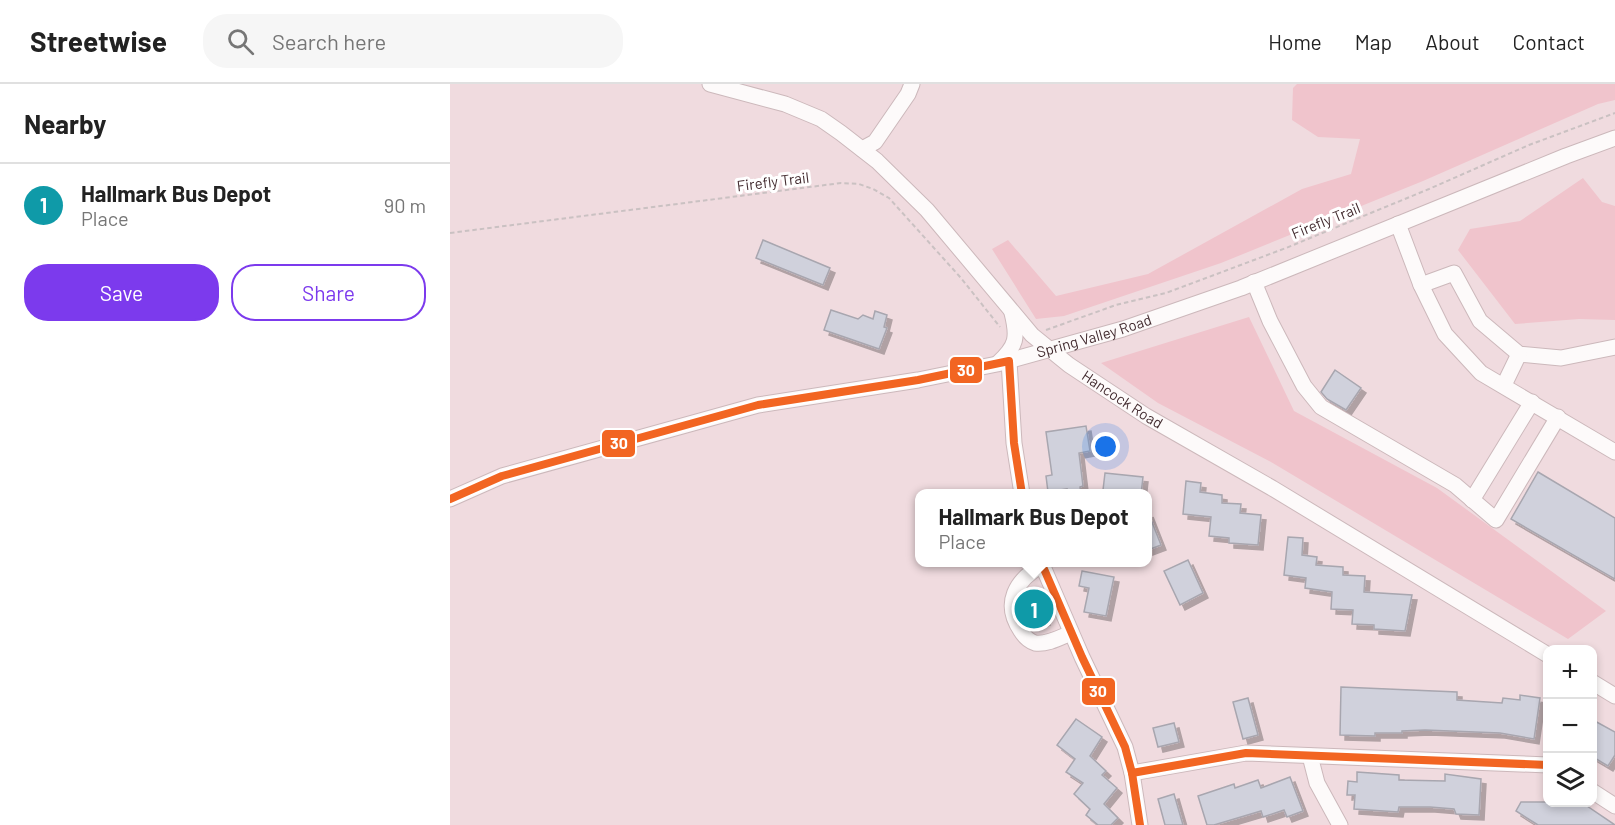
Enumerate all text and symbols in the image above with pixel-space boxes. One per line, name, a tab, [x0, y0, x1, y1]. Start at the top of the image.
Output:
search box	[203, 14, 623, 68]
text: Streetwise	[30, 24, 167, 58]
icon: search	[224, 25, 257, 58]
text: Search here	[272, 28, 386, 54]
text: Home	[1268, 29, 1322, 54]
text: Map	[1355, 29, 1392, 54]
text: About	[1425, 29, 1480, 54]
text: Contact	[1513, 29, 1585, 54]
text: Nearby	[24, 108, 106, 139]
street label: Firefly Trail	[736, 168, 810, 194]
text: Hallmark Bus Depot	[81, 180, 271, 206]
text: 1	[40, 193, 47, 217]
text: 90 m	[384, 193, 426, 217]
street label: Firefly Trail	[1289, 198, 1363, 242]
text: Place	[81, 206, 129, 230]
button: Save	[24, 264, 219, 321]
button: Share	[231, 264, 426, 321]
street label: Spring Valley Road	[1034, 310, 1154, 361]
line badge: 30	[949, 356, 983, 384]
text: 30	[957, 360, 975, 379]
street label: Hancock Road	[1079, 366, 1166, 432]
line badge: 30	[601, 429, 636, 458]
your location	[1091, 432, 1120, 461]
text: 30	[610, 433, 628, 452]
popup	[915, 489, 1152, 567]
text: Hallmark Bus Depot	[939, 503, 1129, 529]
text: Place	[939, 529, 986, 553]
pin: 1	[1014, 586, 1054, 632]
map controls	[1543, 645, 1597, 807]
button: +	[1543, 645, 1597, 699]
line badge: 30	[1081, 677, 1116, 706]
text: 30	[1089, 681, 1107, 700]
button: −	[1543, 699, 1597, 753]
button: layers	[1543, 753, 1597, 807]

